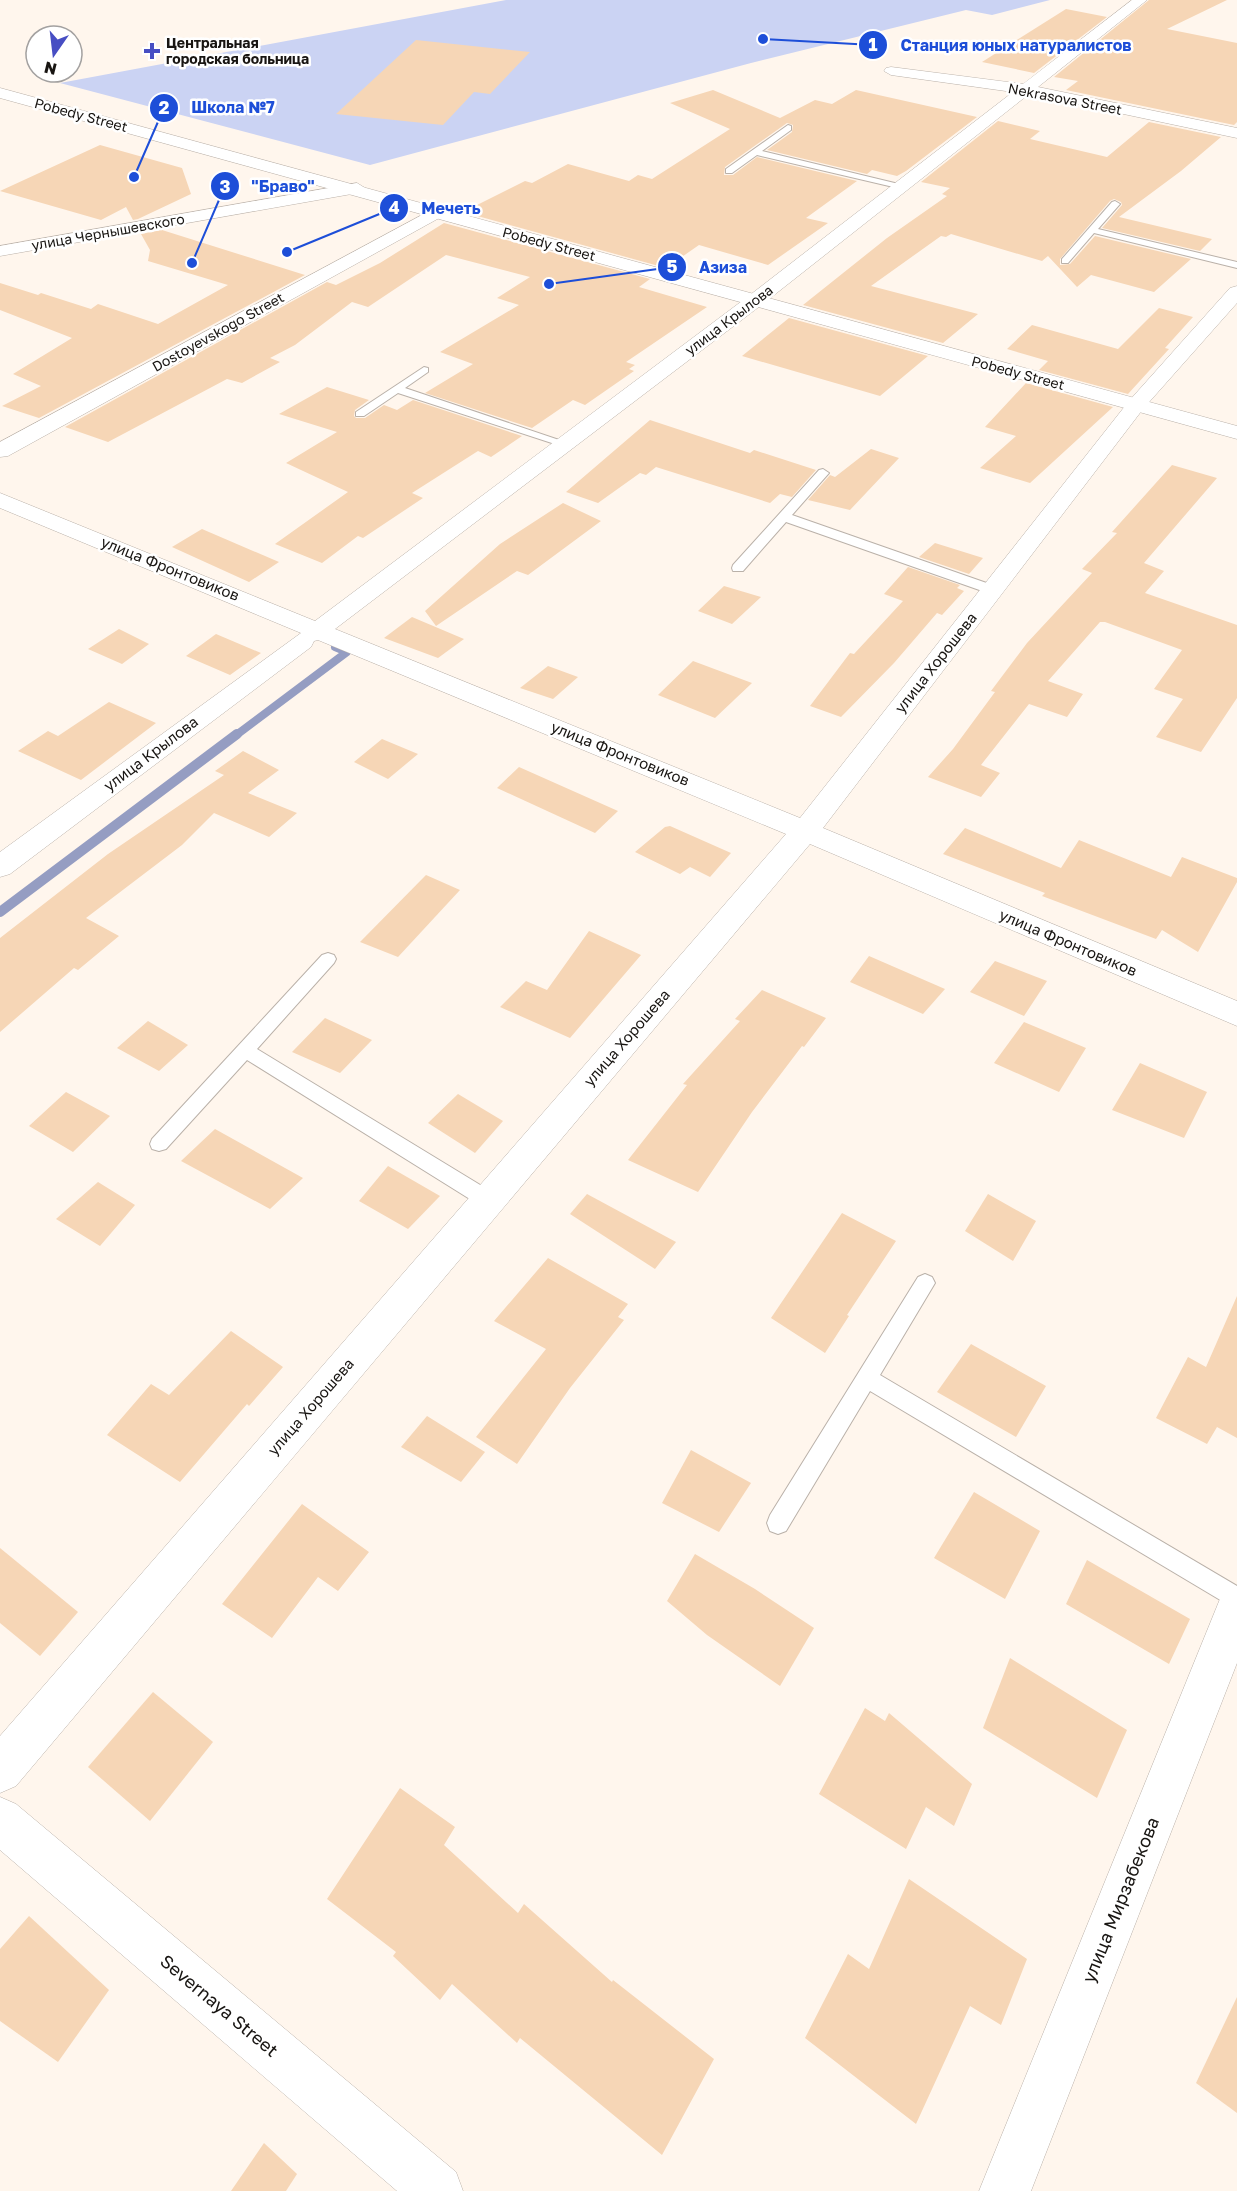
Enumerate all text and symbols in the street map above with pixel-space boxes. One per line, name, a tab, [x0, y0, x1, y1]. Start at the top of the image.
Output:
north arrow	[24, 24, 84, 84]
callout: Станция юных натуралистов	[858, 28, 1144, 62]
text: 1	[868, 33, 878, 55]
place label: Центральная городская больница	[166, 34, 309, 67]
text: Станция юных натуралистов	[900, 35, 1132, 55]
marker: Центральная городская больница	[143, 42, 161, 60]
text: N	[42, 57, 59, 80]
street label: Nekrasova Street	[1007, 79, 1124, 118]
callout: Школа №7	[149, 91, 287, 125]
street label: Pobedy Street	[33, 94, 129, 135]
text: 2	[159, 96, 170, 118]
text: Школа №7	[191, 97, 275, 117]
callout: "Браво"	[210, 169, 327, 203]
text: 3	[220, 175, 231, 197]
text: "Браво"	[251, 176, 315, 196]
callout: Мечеть	[379, 191, 492, 225]
text: 4	[388, 196, 400, 218]
text: Мечеть	[421, 198, 481, 218]
street label: улица Чернышевского	[30, 210, 186, 253]
street label: Pobedy Street	[501, 223, 597, 264]
callout: Азиза	[657, 250, 759, 284]
text: 5	[667, 255, 678, 277]
text: Азиза	[699, 257, 747, 277]
street label: улица Крылова	[681, 281, 776, 358]
street label: Dostoyevskogo Street	[149, 288, 287, 375]
street label: Pobedy Street	[970, 352, 1066, 393]
street label: улица Фронтовиков	[99, 532, 242, 604]
street label: улица Хорошева	[890, 609, 980, 716]
street label: улица Крылова	[100, 712, 201, 794]
street label: улица Фронтовиков	[549, 717, 692, 789]
street label: улица Фронтовиков	[997, 905, 1140, 979]
street label: улица Хорошева	[579, 985, 673, 1089]
street label: улица Хорошева	[263, 1354, 357, 1458]
street label: улица Мирзабекова	[1077, 1814, 1163, 1986]
street label: Severnaya Street	[156, 1950, 283, 2061]

